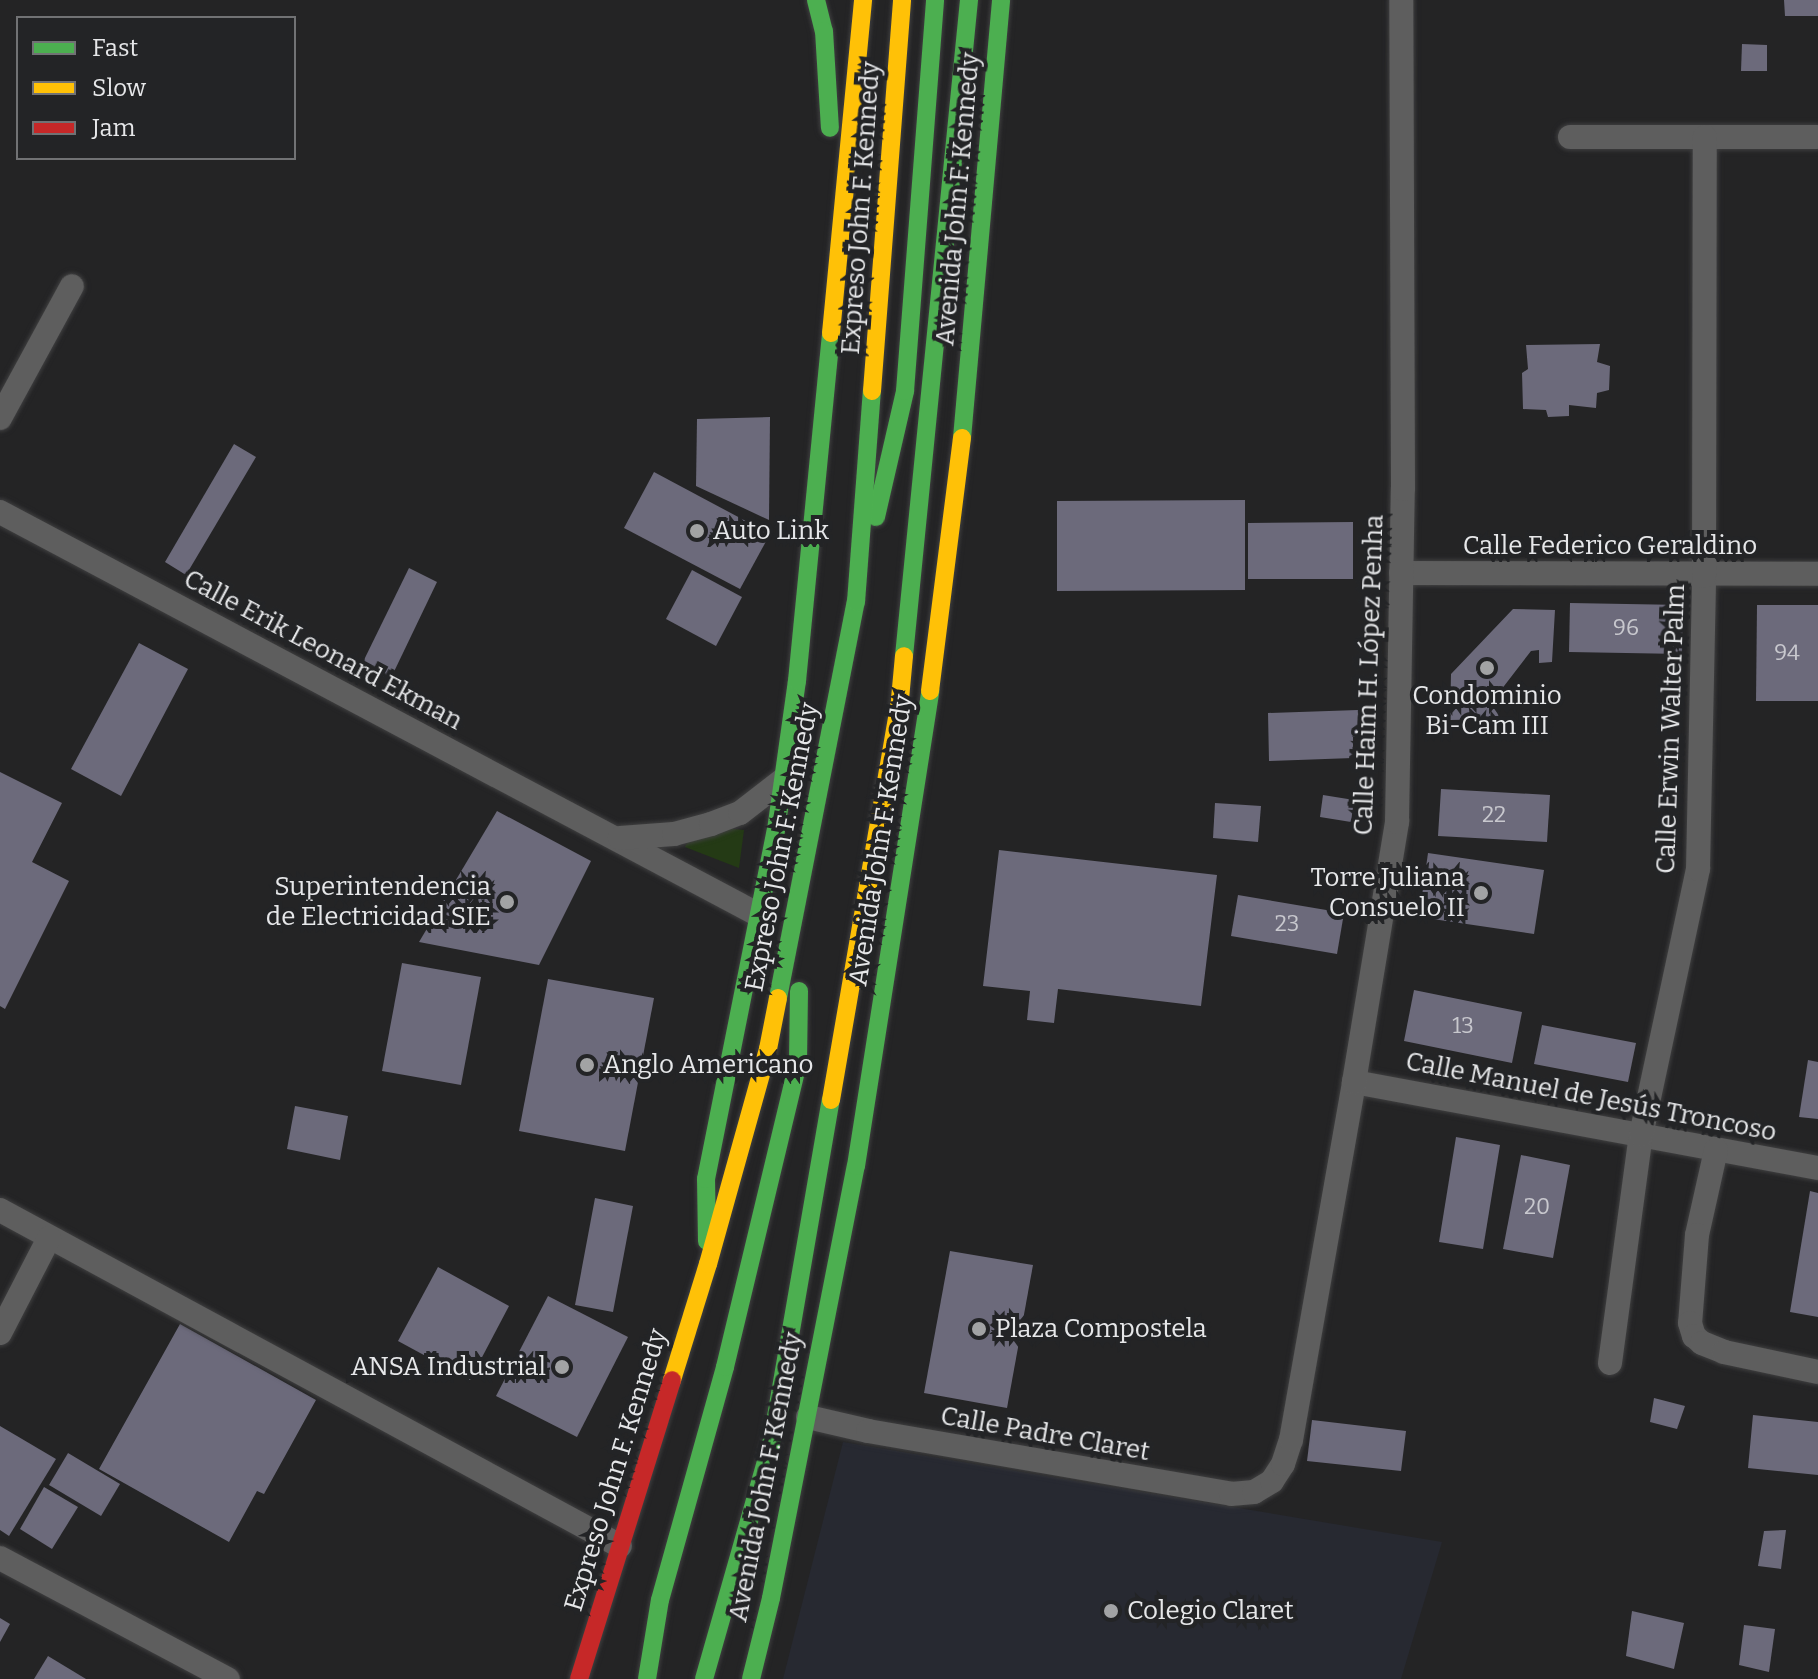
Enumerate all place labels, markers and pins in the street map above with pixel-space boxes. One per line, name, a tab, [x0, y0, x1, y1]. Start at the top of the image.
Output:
place label: Auto Link	[713, 515, 829, 547]
marker: Auto Link	[688, 522, 706, 540]
marker: Condominio Bi-Cam III	[1478, 659, 1496, 677]
place label: Condominio Bi-Cam III	[1412, 680, 1562, 742]
place label: Torre Juliana Consuelo II	[1311, 862, 1465, 924]
place label: Superintendencia de Electricidad SIE	[266, 871, 491, 932]
marker: Torre Juliana Consuelo II	[1472, 884, 1490, 902]
marker: Superintendencia de Electricidad SIE	[498, 893, 516, 911]
place label: Anglo Americano	[603, 1049, 814, 1081]
marker: Anglo Americano	[578, 1056, 596, 1074]
place label: Plaza Compostela	[995, 1313, 1207, 1345]
marker: Plaza Compostela	[970, 1320, 988, 1338]
place label: ANSA Industrial	[351, 1351, 546, 1383]
marker: ANSA Industrial	[553, 1358, 571, 1376]
place label: Colegio Claret	[1127, 1595, 1294, 1627]
marker: Colegio Claret	[1102, 1602, 1120, 1620]

